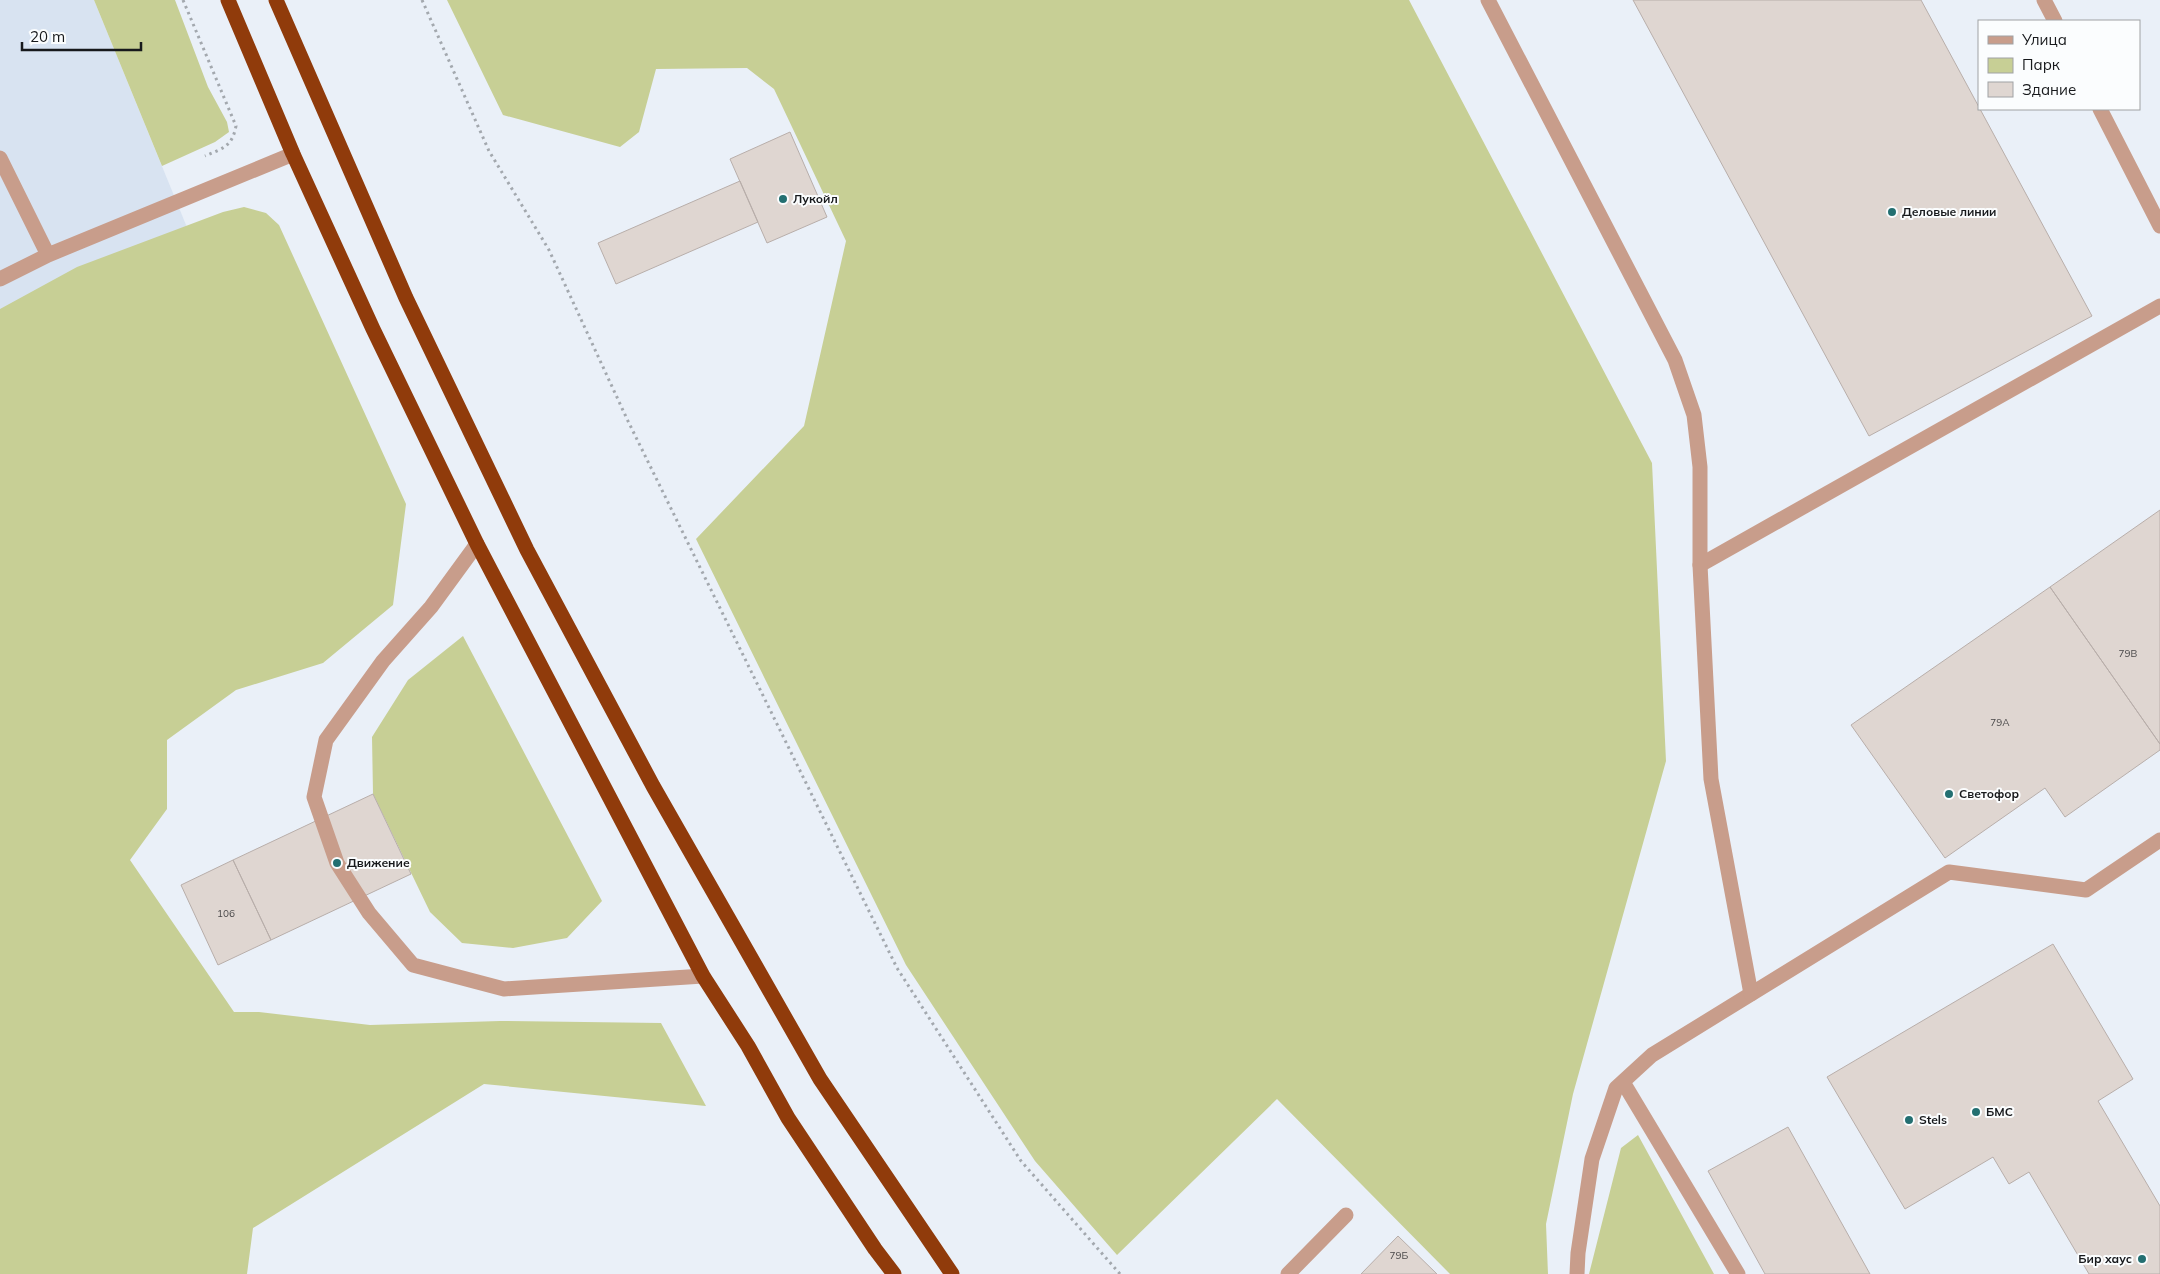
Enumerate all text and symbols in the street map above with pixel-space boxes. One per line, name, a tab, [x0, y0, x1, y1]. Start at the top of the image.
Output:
scale bar	[22, 20, 141, 52]
legend	[1978, 20, 2140, 110]
text: 20 m	[30, 27, 65, 46]
text: Улица	[2021, 30, 2067, 49]
text: Парк	[2022, 55, 2061, 74]
text: Здание	[2022, 80, 2076, 99]
place label: Лукойл	[793, 191, 838, 206]
marker: Лукойл	[777, 193, 789, 205]
place label: Деловые линии	[1902, 204, 1997, 219]
marker: Деловые линии	[1886, 206, 1898, 218]
house number: 79В	[2119, 647, 2138, 660]
house number: 79А	[1990, 716, 2010, 729]
place label: Светофор	[1959, 786, 2020, 801]
marker: Светофор	[1943, 788, 1955, 800]
place label: Движение	[347, 855, 410, 870]
marker: Движение	[331, 857, 343, 869]
house number: 106	[217, 907, 235, 920]
place label: БМС	[1986, 1104, 2013, 1119]
marker: БМС	[1970, 1106, 1982, 1118]
place label: Stels	[1919, 1112, 1947, 1127]
marker: Stels	[1903, 1114, 1915, 1126]
house number: 79Б	[1390, 1249, 1409, 1262]
place label: Бир хаус	[2078, 1251, 2132, 1266]
marker: Бир хаус	[2136, 1253, 2148, 1265]

